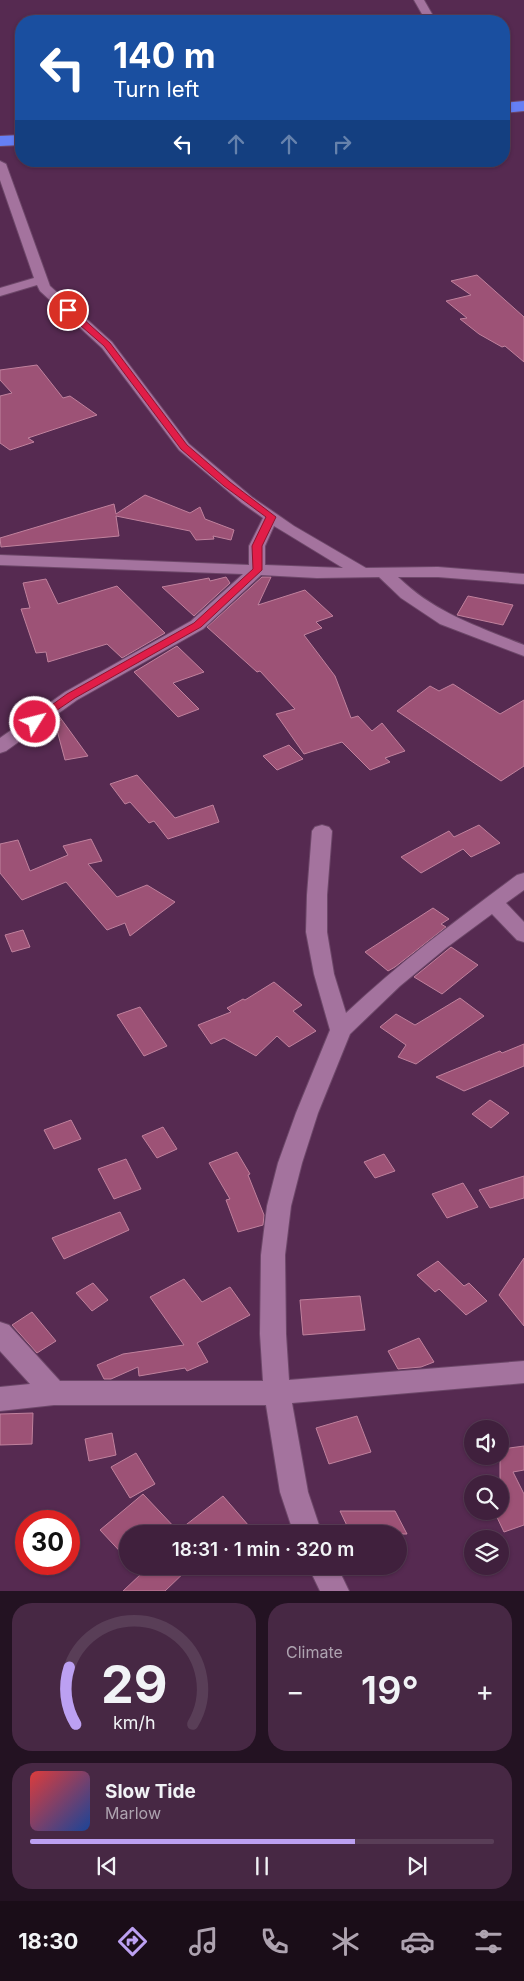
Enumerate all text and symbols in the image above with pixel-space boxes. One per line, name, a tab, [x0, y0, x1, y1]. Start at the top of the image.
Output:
text: 140 m	[113, 34, 216, 76]
icon: left	[30, 35, 95, 100]
text: Turn left	[113, 76, 199, 102]
icon: left	[169, 130, 197, 158]
icon: ahead	[222, 130, 250, 158]
icon: ahead	[275, 130, 303, 158]
icon: right	[328, 130, 356, 158]
pin	[47, 289, 89, 331]
icon: arrive	[54, 296, 82, 324]
position arrow	[8, 695, 60, 747]
map controls	[464, 1420, 509, 1575]
button: sound	[464, 1420, 509, 1465]
button: search	[464, 1475, 509, 1520]
speed limit sign: 30	[15, 1510, 80, 1575]
button: layers	[464, 1530, 509, 1575]
text: 18:31 · 1 min · 320 m	[172, 1538, 354, 1561]
text: Climate	[286, 1642, 343, 1662]
text: 29	[101, 1653, 167, 1716]
text: 19°	[361, 1667, 419, 1713]
text: −	[286, 1674, 305, 1708]
text: +	[475, 1674, 494, 1708]
text: km/h	[113, 1712, 155, 1733]
text: Slow Tide	[105, 1780, 196, 1803]
text: Marlow	[105, 1803, 161, 1823]
icon: previous	[93, 1852, 121, 1880]
icon: pause	[248, 1852, 276, 1880]
icon: next	[403, 1852, 431, 1880]
icon: directions	[115, 1924, 150, 1959]
icon: music	[186, 1924, 221, 1959]
icon: phone	[257, 1924, 292, 1959]
icon: climate	[328, 1924, 363, 1959]
icon: car	[400, 1924, 435, 1959]
icon: filters	[471, 1924, 506, 1959]
text: 18:30	[18, 1928, 78, 1954]

